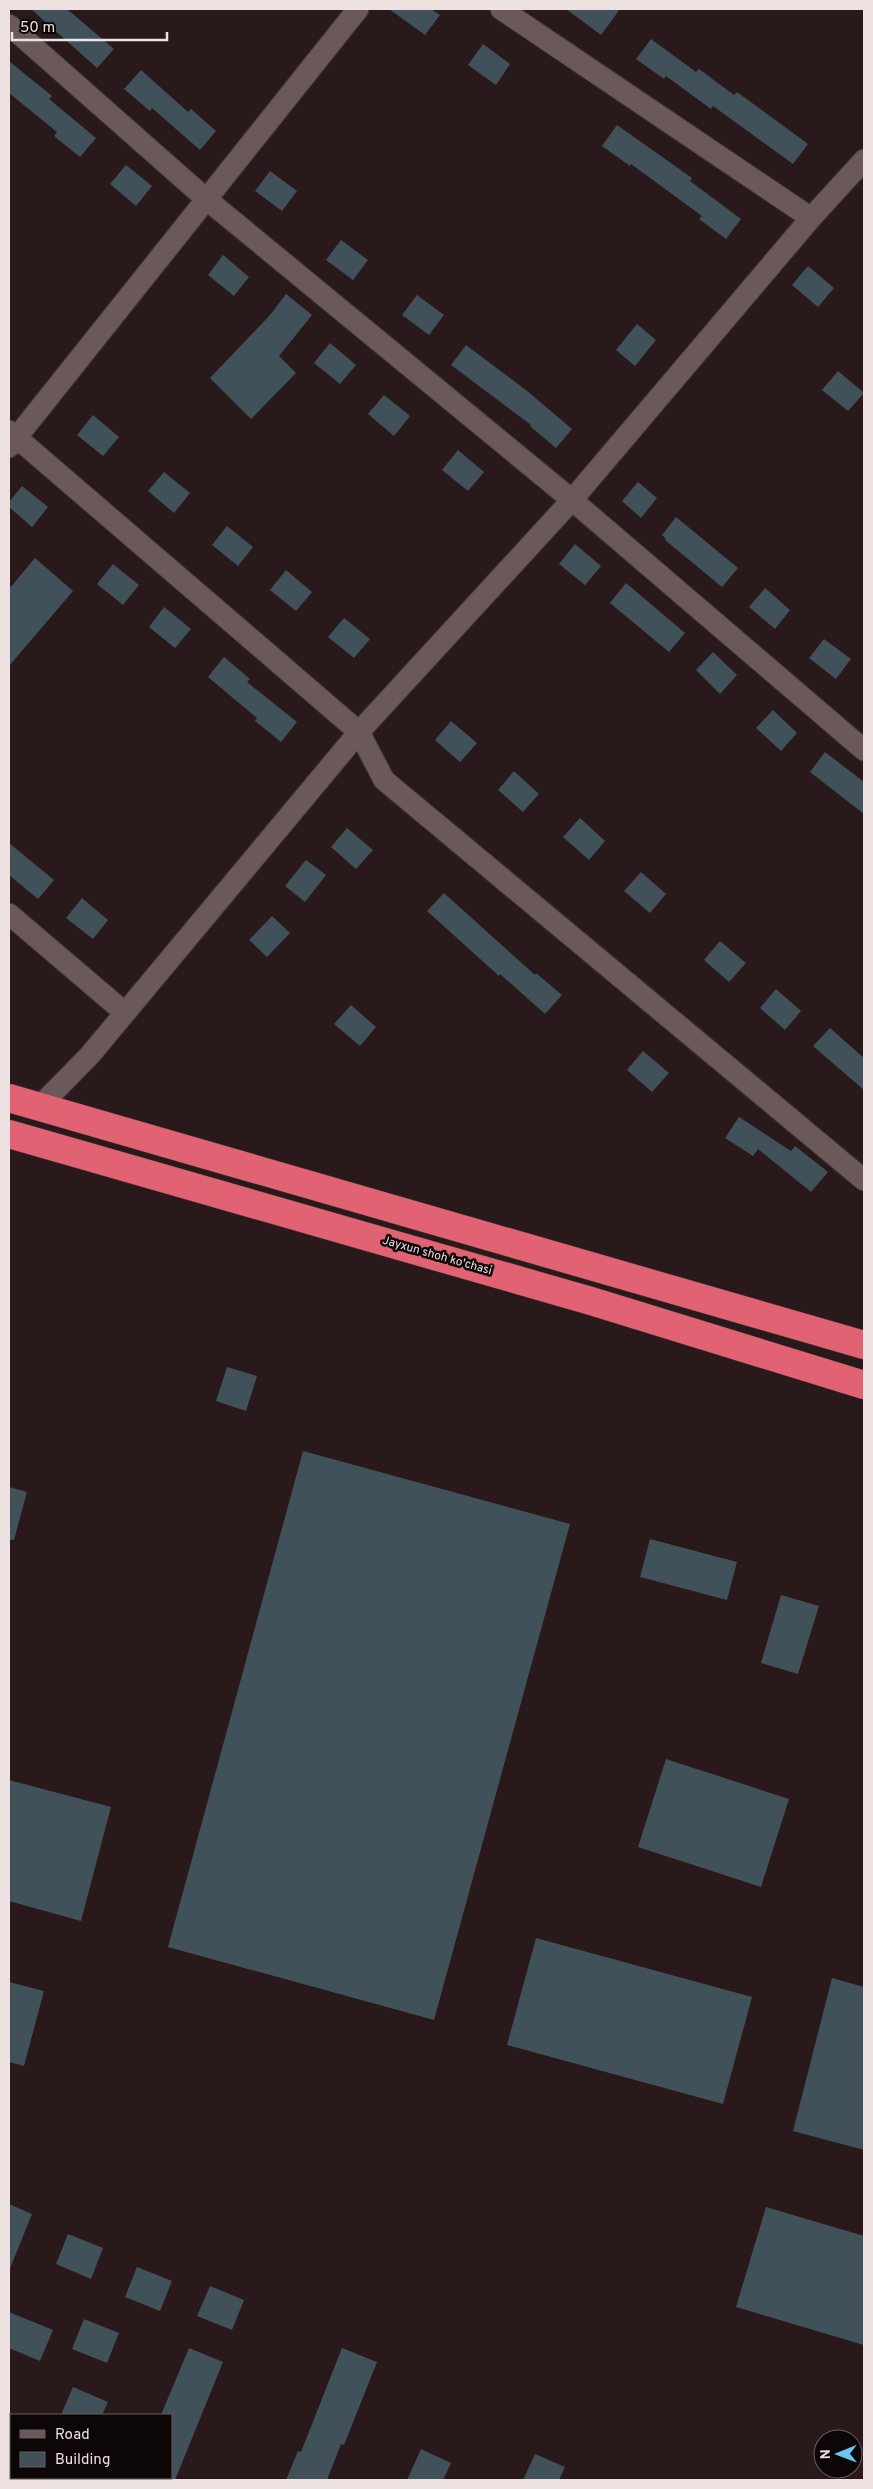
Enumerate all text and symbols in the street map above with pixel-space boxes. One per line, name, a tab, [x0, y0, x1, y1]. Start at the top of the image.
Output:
scale bar	[12, 10, 168, 42]
text: 50 m	[20, 19, 55, 38]
street label: Jayxun shoh ko'chasi	[380, 1233, 494, 1279]
legend	[10, 2414, 172, 2479]
text: Road	[55, 2426, 90, 2445]
north arrow	[813, 2429, 863, 2479]
text: N	[818, 2449, 835, 2459]
text: Building	[55, 2451, 110, 2470]

